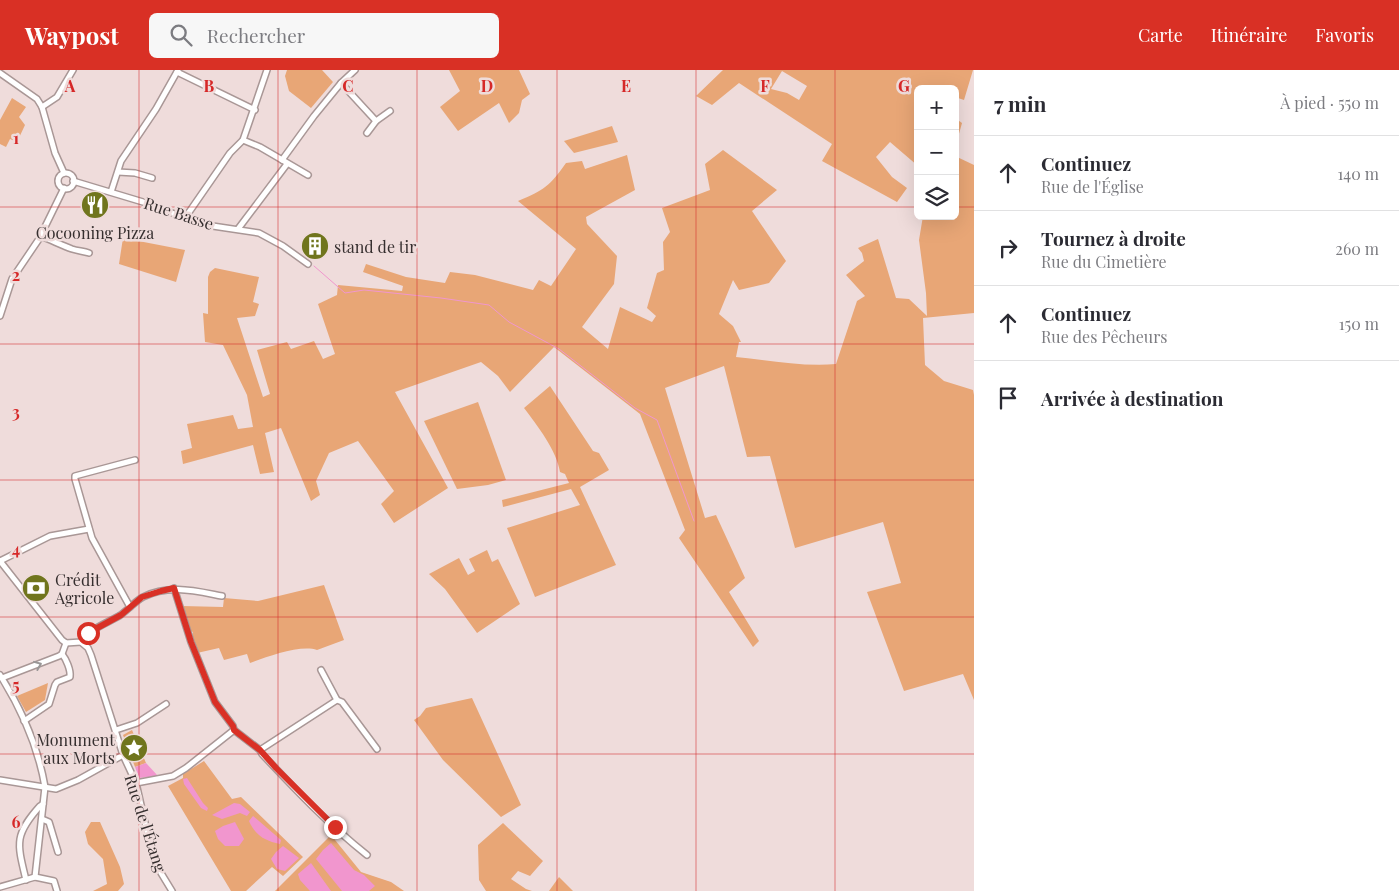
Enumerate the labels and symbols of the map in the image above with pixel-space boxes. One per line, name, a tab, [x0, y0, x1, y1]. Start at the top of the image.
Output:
text: A	[64, 75, 76, 96]
text: B	[204, 75, 215, 96]
text: C	[342, 75, 354, 96]
text: D	[481, 75, 493, 96]
text: E	[621, 75, 631, 96]
text: F	[760, 75, 770, 96]
text: G	[898, 75, 910, 96]
text: 1	[13, 127, 19, 148]
restaurant icon: Cocooning Pizza	[80, 190, 110, 220]
street label: Rue Basse	[141, 192, 217, 234]
place label: Cocooning Pizza	[36, 222, 154, 243]
building icon: stand de tir	[300, 231, 330, 261]
place label: stand de tir	[334, 236, 416, 257]
text: 2	[12, 264, 20, 285]
text: 3	[12, 401, 20, 422]
text: 4	[12, 538, 20, 559]
place label: Crédit Agricole	[54, 569, 114, 608]
bank icon: Crédit Agricole	[21, 573, 51, 603]
route start	[77, 622, 100, 645]
one-way arrow	[33, 660, 42, 671]
text: 5	[12, 674, 20, 695]
place label: Monument aux Morts	[36, 729, 115, 768]
place icon: Monument aux Morts	[119, 733, 149, 763]
street label: Rue de l'Étang	[120, 772, 172, 875]
text: 6	[12, 811, 21, 832]
route end	[324, 816, 347, 839]

